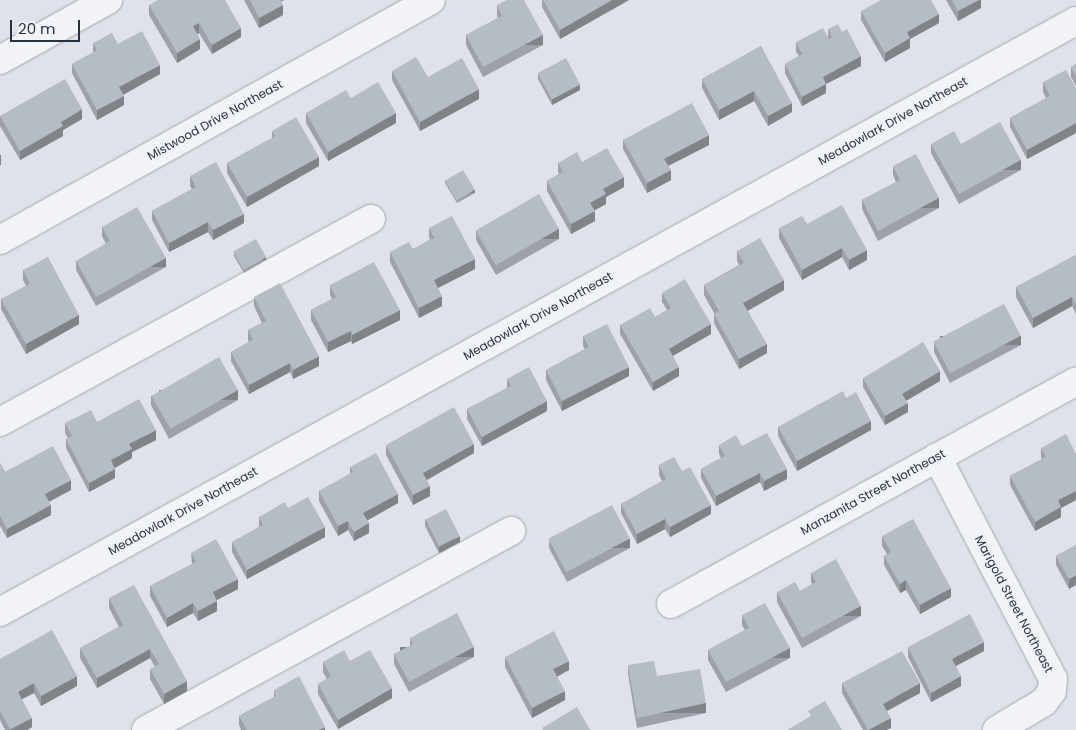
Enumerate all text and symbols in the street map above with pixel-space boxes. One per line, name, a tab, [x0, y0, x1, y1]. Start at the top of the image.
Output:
scale bar	[12, 10, 82, 42]
text: 20 m	[18, 18, 56, 39]
street label: Meadowlark Drive Northeast	[816, 74, 970, 168]
street label: Mistwood Drive Northeast	[145, 77, 285, 163]
street label: Meadowlark Drive Northeast	[461, 269, 615, 363]
street label: Manzanita Street Northeast	[798, 446, 948, 538]
street label: Meadowlark Drive Northeast	[106, 464, 260, 558]
street label: Marigold Street Northeast	[972, 533, 1056, 675]

